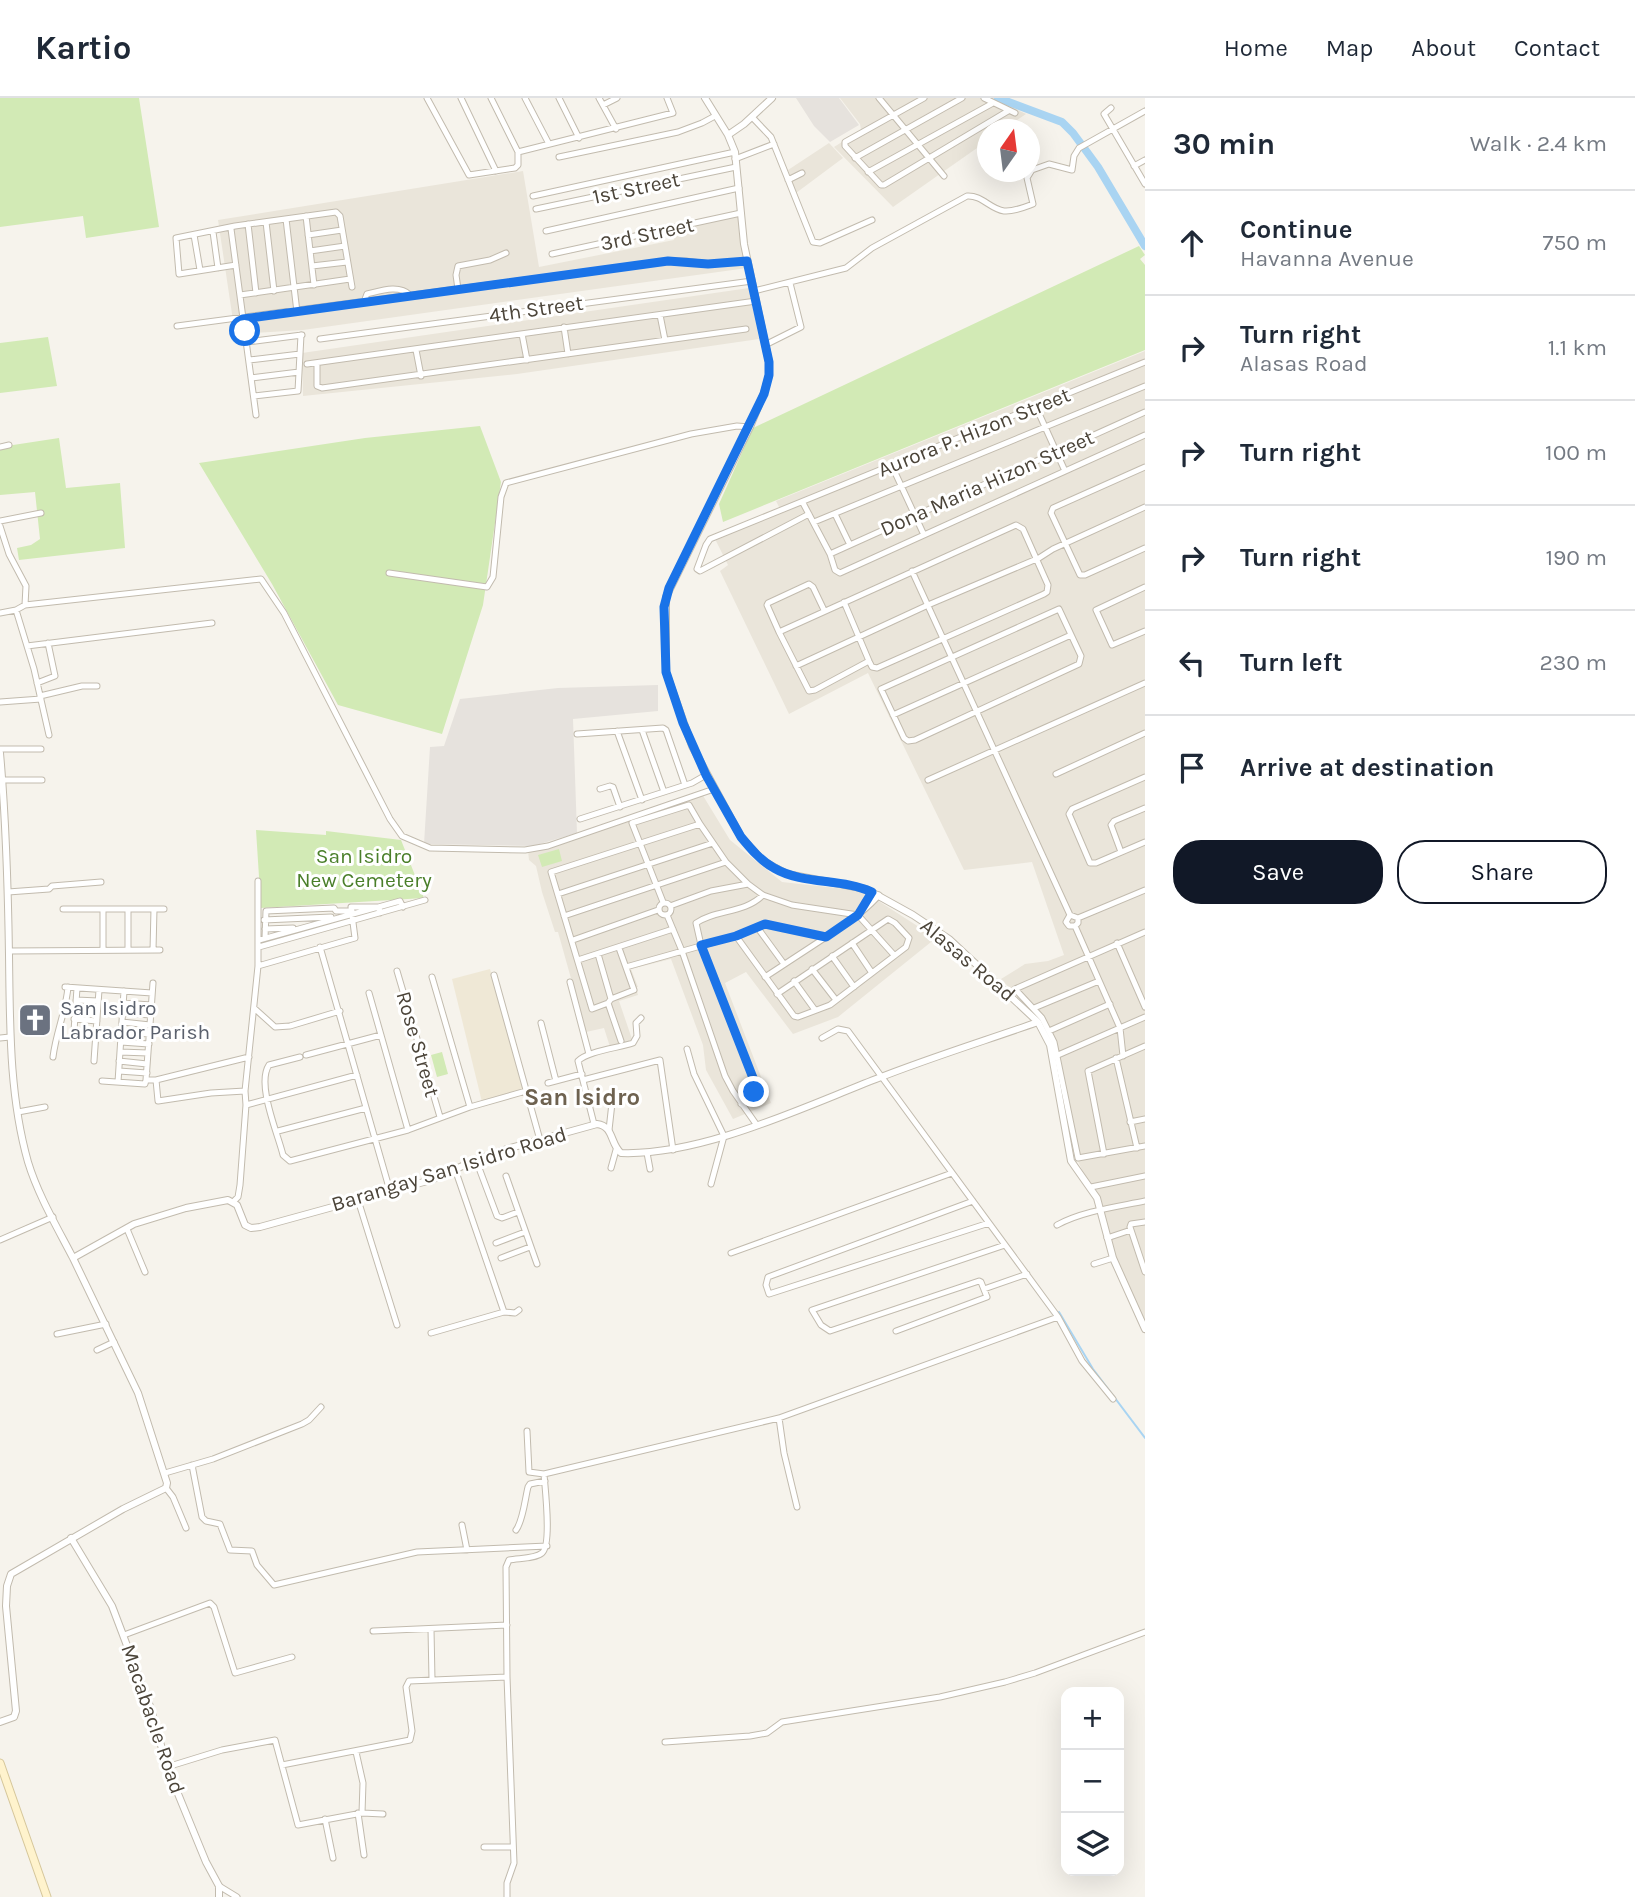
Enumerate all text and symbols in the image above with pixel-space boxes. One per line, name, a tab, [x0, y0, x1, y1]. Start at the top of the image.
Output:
text: Kartio	[35, 29, 131, 67]
text: Home	[1224, 34, 1288, 62]
text: Map	[1326, 34, 1373, 62]
text: About	[1411, 34, 1476, 62]
text: Contact	[1514, 34, 1600, 62]
north arrow	[977, 119, 1040, 182]
text: 30 min	[1173, 126, 1275, 162]
text: Walk · 2.4 km	[1470, 130, 1607, 157]
street label: 1st Street	[590, 167, 682, 209]
street label: 3rd Street	[598, 212, 696, 256]
text: Continue	[1240, 214, 1352, 245]
icon: ahead	[1173, 224, 1211, 262]
text: 750 m	[1543, 229, 1607, 256]
text: Havanna Avenue	[1240, 245, 1414, 272]
street label: 4th Street	[487, 290, 585, 327]
route start	[229, 315, 260, 346]
text: Turn right	[1240, 319, 1361, 350]
icon: right	[1173, 329, 1211, 367]
text: 1.1 km	[1548, 334, 1607, 361]
text: Alasas Road	[1240, 350, 1368, 377]
street label: Aurora P. Hizon Street	[874, 382, 1074, 482]
street label: Dona Maria Hizon Street	[876, 425, 1098, 541]
icon: right	[1173, 434, 1211, 472]
text: Turn right	[1240, 437, 1361, 468]
text: 100 m	[1545, 439, 1607, 466]
icon: right	[1173, 539, 1211, 577]
text: Turn right	[1240, 542, 1361, 573]
text: 190 m	[1545, 544, 1607, 571]
icon: left	[1173, 644, 1211, 682]
text: Turn left	[1240, 647, 1342, 678]
text: 230 m	[1539, 649, 1607, 676]
icon: arrive	[1173, 749, 1211, 787]
text: Arrive at destination	[1240, 752, 1494, 783]
button: Save	[1173, 840, 1383, 904]
button: Share	[1397, 840, 1607, 904]
park label: San Isidro New Cemetery	[296, 844, 432, 892]
street label: Alasas Road	[916, 913, 1020, 1007]
street label: Rose Street	[391, 988, 445, 1100]
place label: San Isidro Labrador Parish	[60, 996, 210, 1044]
church icon: San Isidro Labrador Parish	[16, 1001, 54, 1039]
route end	[738, 1076, 769, 1107]
district label: San Isidro	[524, 1083, 640, 1111]
street label: Barangay San Isidro Road	[329, 1122, 569, 1216]
street label: Macabacle Road	[116, 1641, 190, 1797]
map controls	[1061, 1687, 1124, 1876]
button: +	[1061, 1687, 1124, 1750]
button: −	[1061, 1750, 1124, 1813]
button: layers	[1061, 1813, 1124, 1876]

